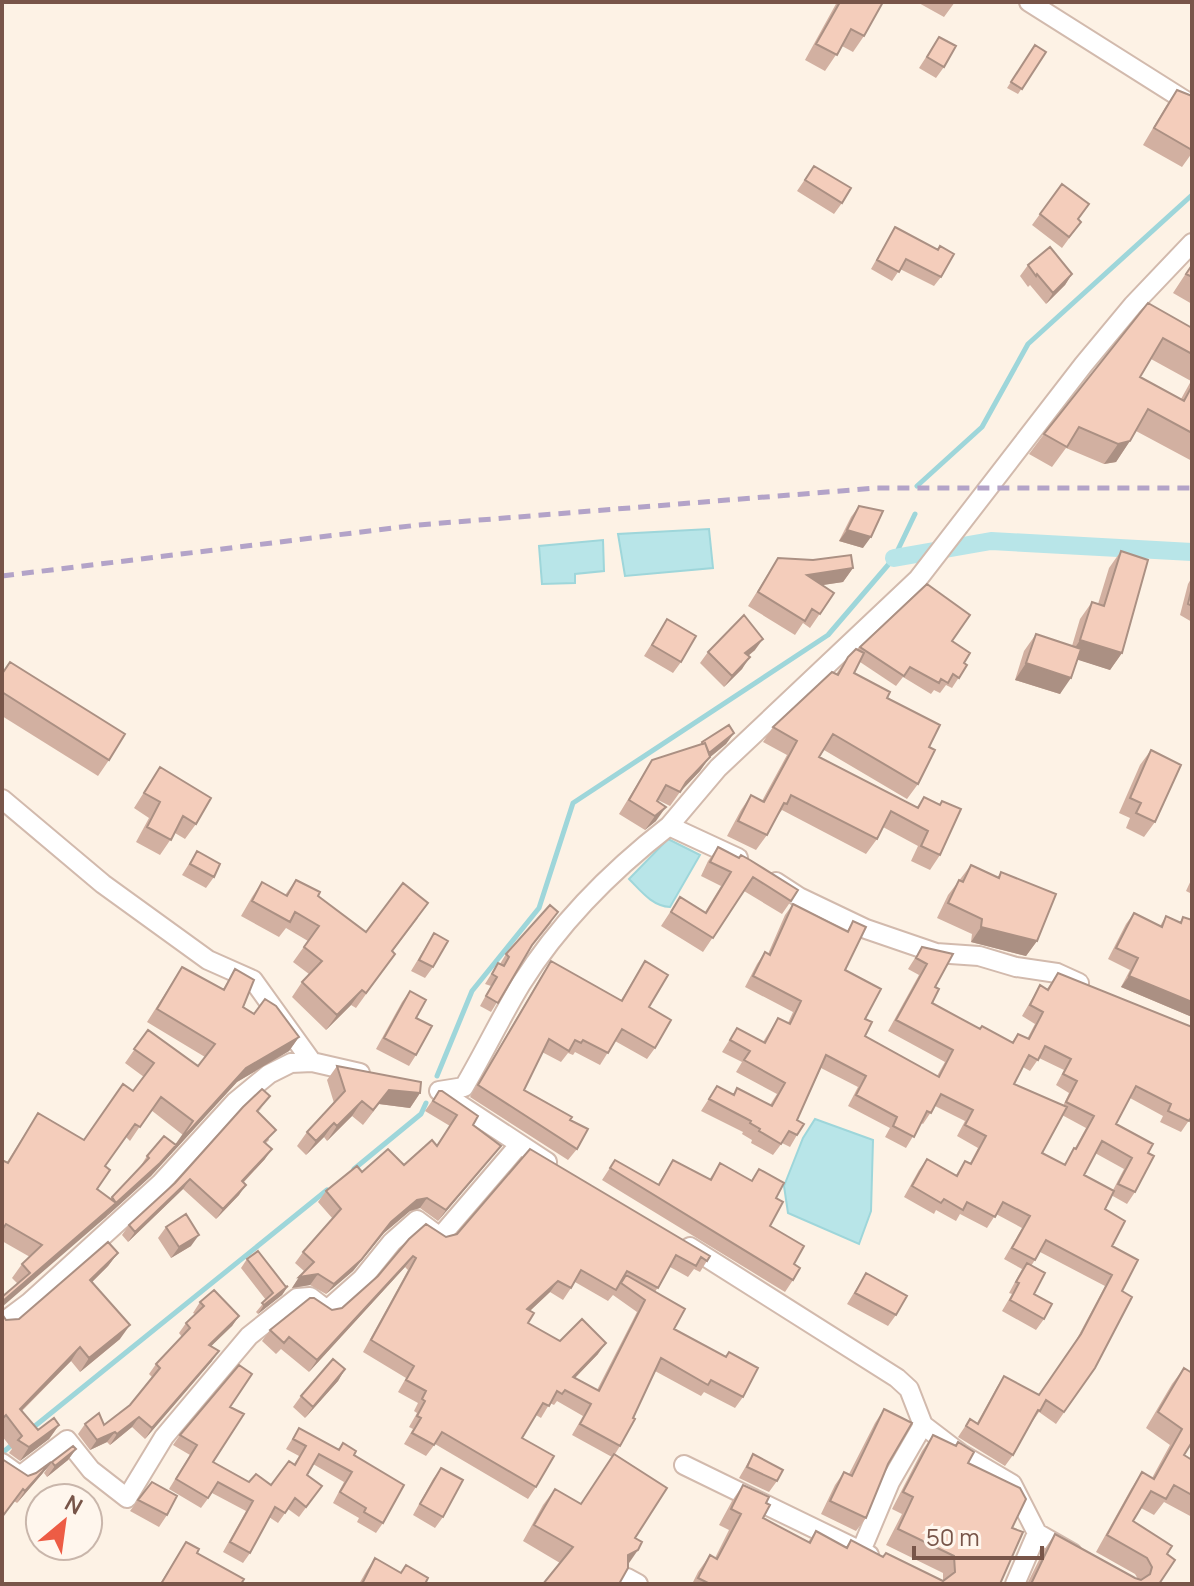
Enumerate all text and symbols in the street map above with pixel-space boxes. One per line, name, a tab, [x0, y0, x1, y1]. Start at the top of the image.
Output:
north arrow	[24, 1482, 104, 1562]
text: N	[60, 1488, 88, 1521]
scale bar	[914, 1510, 1042, 1560]
text: 50 m	[926, 1520, 980, 1553]

